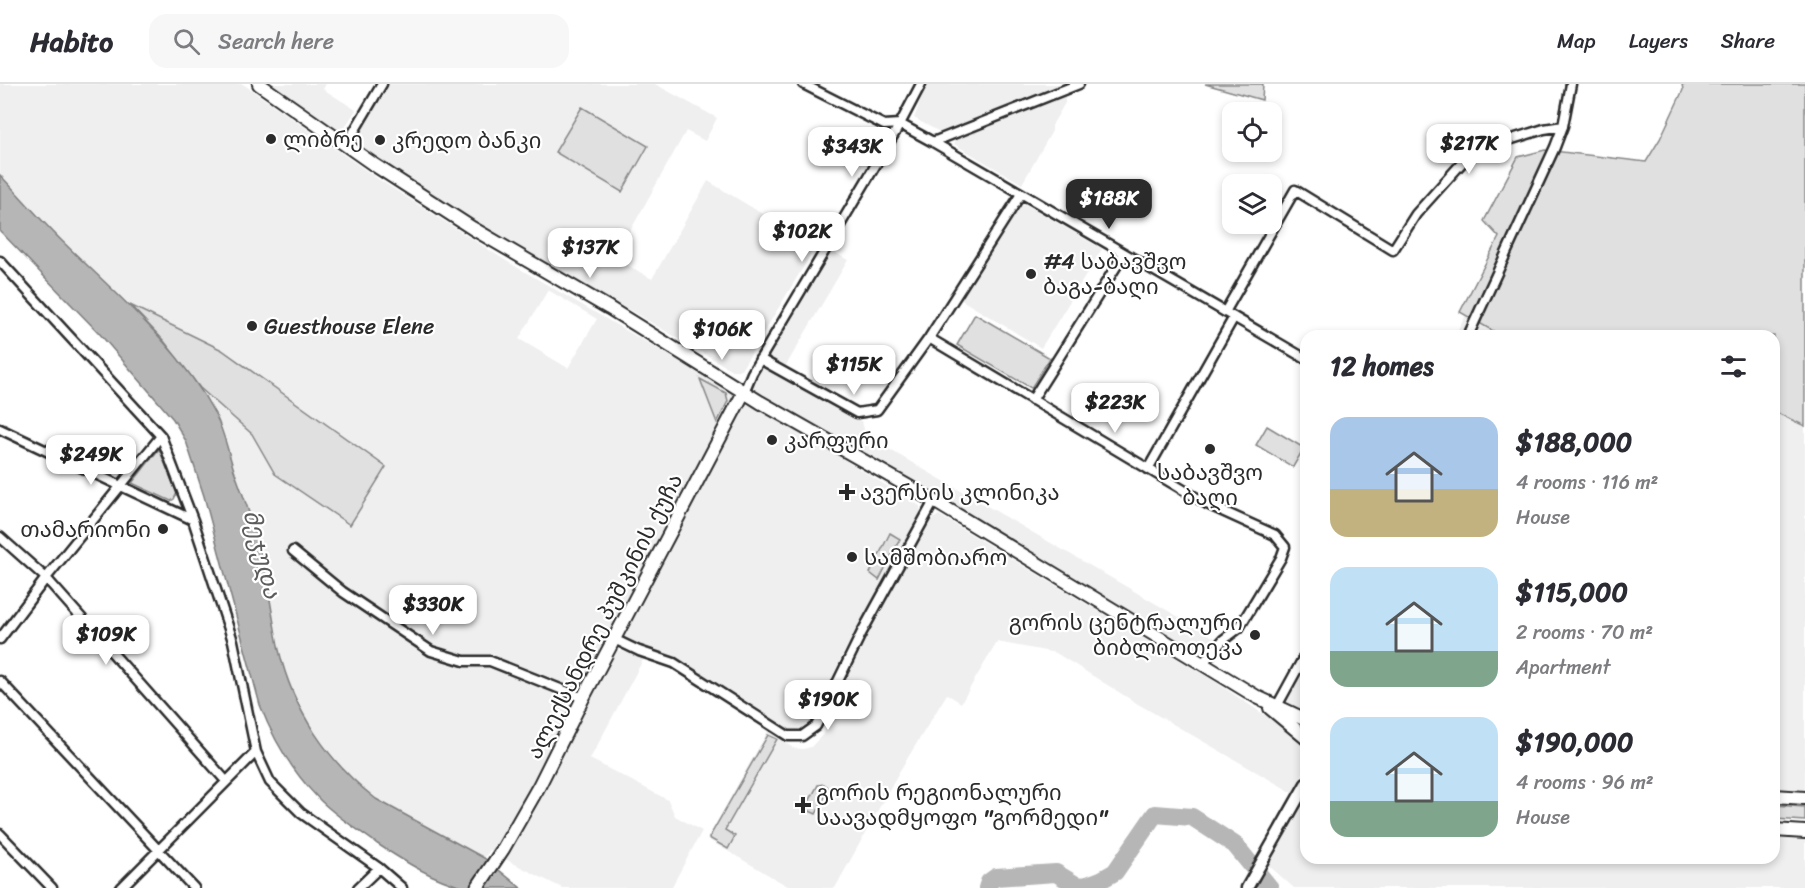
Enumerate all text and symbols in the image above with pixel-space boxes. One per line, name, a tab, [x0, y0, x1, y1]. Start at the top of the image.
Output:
search box	[149, 14, 569, 68]
text: Habito	[30, 17, 113, 66]
text: Search here	[218, 22, 334, 61]
text: Map	[1557, 22, 1596, 60]
text: Layers	[1629, 22, 1688, 60]
text: Share	[1721, 22, 1775, 60]
icon: search	[170, 25, 203, 58]
map controls	[1222, 102, 1282, 234]
button: locate	[1222, 102, 1282, 162]
place label: ლიბრე	[283, 120, 363, 159]
place label: კრედო ბანკი	[392, 121, 541, 160]
pin: $217K	[1427, 124, 1511, 175]
text: $217K	[1440, 126, 1498, 161]
pin: $343K	[810, 127, 894, 178]
text: $343K	[822, 129, 882, 164]
marker: ლიბრე	[264, 132, 278, 146]
marker: კრედო ბანკი	[373, 133, 387, 147]
button: layers	[1222, 174, 1282, 234]
pin: $188K	[1067, 179, 1151, 230]
text: $188K	[1080, 181, 1138, 216]
pin: $102K	[760, 212, 844, 263]
text: $102K	[773, 214, 831, 249]
pin: $137K	[548, 228, 632, 279]
text: $137K	[562, 230, 618, 265]
place label: #4 საბავშვო ბაგა-ბაღი	[1043, 242, 1186, 306]
marker: #4 საბავშვო ბაგა-ბაღი	[1024, 267, 1038, 281]
place label: Guesthouse Elene	[264, 307, 434, 346]
pin: $106K	[680, 310, 764, 361]
text: $106K	[693, 312, 751, 347]
marker: Guesthouse Elene	[245, 319, 259, 333]
text: 12 homes	[1330, 343, 1434, 389]
pin: $115K	[812, 345, 896, 396]
text: $115K	[827, 347, 882, 382]
icon: filters	[1717, 350, 1750, 383]
pin: $223K	[1073, 383, 1157, 434]
text: $223K	[1085, 385, 1145, 420]
text: $188,000	[1516, 419, 1632, 465]
place label: კარფური	[784, 421, 889, 460]
marker: კარფური	[765, 433, 779, 447]
pin: $249K	[49, 435, 133, 486]
text: $249K	[60, 437, 122, 472]
icon: home	[1378, 441, 1450, 513]
marker: საბავშვო ბაღი	[1203, 442, 1217, 456]
place label: საბავშვო ბაღი	[1157, 453, 1263, 517]
text: 4 rooms · 116 m²	[1516, 465, 1658, 500]
street label: ალექსანდრე პუშკინის ქუჩა	[515, 466, 694, 766]
place label: ავერსის კლინიკა	[860, 473, 1059, 512]
marker: ავერსის კლინიკა	[838, 483, 856, 501]
text: House	[1516, 500, 1570, 535]
water label: მეჯუდა	[231, 505, 294, 604]
place label: თამარიონი	[20, 510, 151, 549]
marker: თამარიონი	[156, 522, 170, 536]
place label: სამშობიარო	[864, 538, 1007, 577]
marker: სამშობიარო	[845, 550, 859, 564]
text: $115,000	[1516, 569, 1628, 615]
pin: $330K	[391, 585, 475, 636]
text: $330K	[403, 587, 463, 622]
icon: home	[1378, 591, 1450, 663]
place label: გორის ცენტრალური ბიბლიოთეკა	[1009, 603, 1243, 667]
pin: $109K	[64, 615, 148, 666]
text: 2 rooms · 70 m²	[1516, 615, 1653, 650]
text: $109K	[76, 617, 136, 652]
marker: გორის ცენტრალური ბიბლიოთეკა	[1248, 628, 1262, 642]
text: Apartment	[1516, 650, 1610, 685]
pin: $190K	[786, 680, 870, 731]
text: $190K	[798, 682, 858, 717]
text: $190,000	[1516, 719, 1633, 765]
icon: home	[1378, 741, 1450, 813]
text: 4 rooms · 96 m²	[1516, 765, 1654, 800]
place label: გორის რეგიონალური საავადმყოფო "გორმედი"	[816, 773, 1109, 837]
marker: გორის რეგიონალური საავადმყოფო "გორმედი"	[794, 796, 812, 814]
text: House	[1516, 800, 1570, 835]

